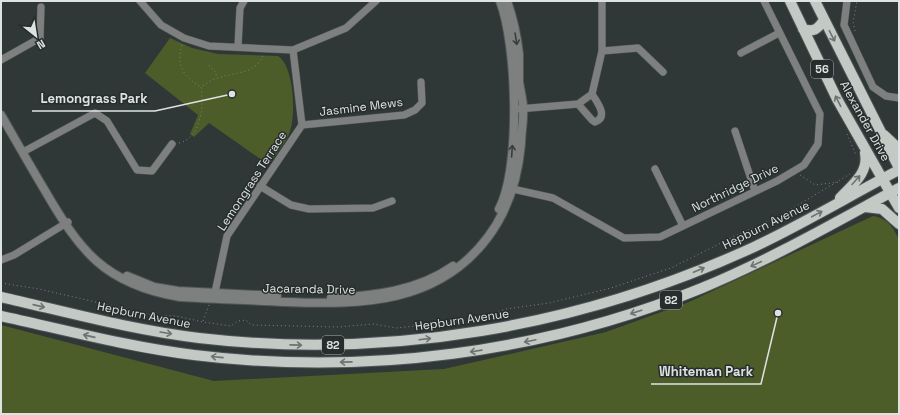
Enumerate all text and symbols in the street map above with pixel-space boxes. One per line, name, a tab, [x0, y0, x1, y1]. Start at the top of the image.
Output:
north arrow	[16, 16, 56, 56]
one-way arrow	[828, 30, 836, 42]
one-way arrow	[512, 32, 520, 45]
text: N	[34, 37, 48, 53]
road number: 56	[811, 60, 833, 78]
street label: Alexander Drive	[836, 78, 894, 164]
callout: Lemongrass Park	[32, 86, 155, 111]
text: Lemongrass Park	[40, 90, 148, 107]
street label: Jasmine Mews	[318, 94, 404, 120]
one-way arrow	[834, 95, 841, 107]
street label: Lemongrass Terrace	[214, 128, 290, 234]
one-way arrow	[509, 145, 516, 158]
street label: Northridge Drive	[689, 160, 781, 216]
one-way arrow	[852, 174, 861, 185]
street label: Hepburn Avenue	[720, 197, 812, 253]
one-way arrow	[811, 210, 823, 217]
one-way arrow	[751, 261, 763, 268]
one-way arrow	[692, 266, 704, 273]
street label: Jacaranda Drive	[263, 280, 355, 298]
road number: 82	[660, 291, 682, 309]
street label: Hepburn Avenue	[96, 298, 192, 332]
one-way arrow	[32, 303, 45, 311]
street label: Hepburn Avenue	[414, 305, 510, 335]
one-way arrow	[629, 309, 642, 316]
one-way arrow	[159, 329, 172, 337]
one-way arrow	[82, 331, 95, 339]
one-way arrow	[418, 335, 431, 343]
road number: 82	[322, 336, 344, 354]
one-way arrow	[524, 337, 537, 345]
one-way arrow	[289, 341, 302, 348]
one-way arrow	[470, 347, 483, 355]
one-way arrow	[211, 354, 224, 361]
one-way arrow	[340, 358, 353, 366]
callout: Whiteman Park	[651, 359, 761, 384]
text: Whiteman Park	[659, 363, 754, 380]

